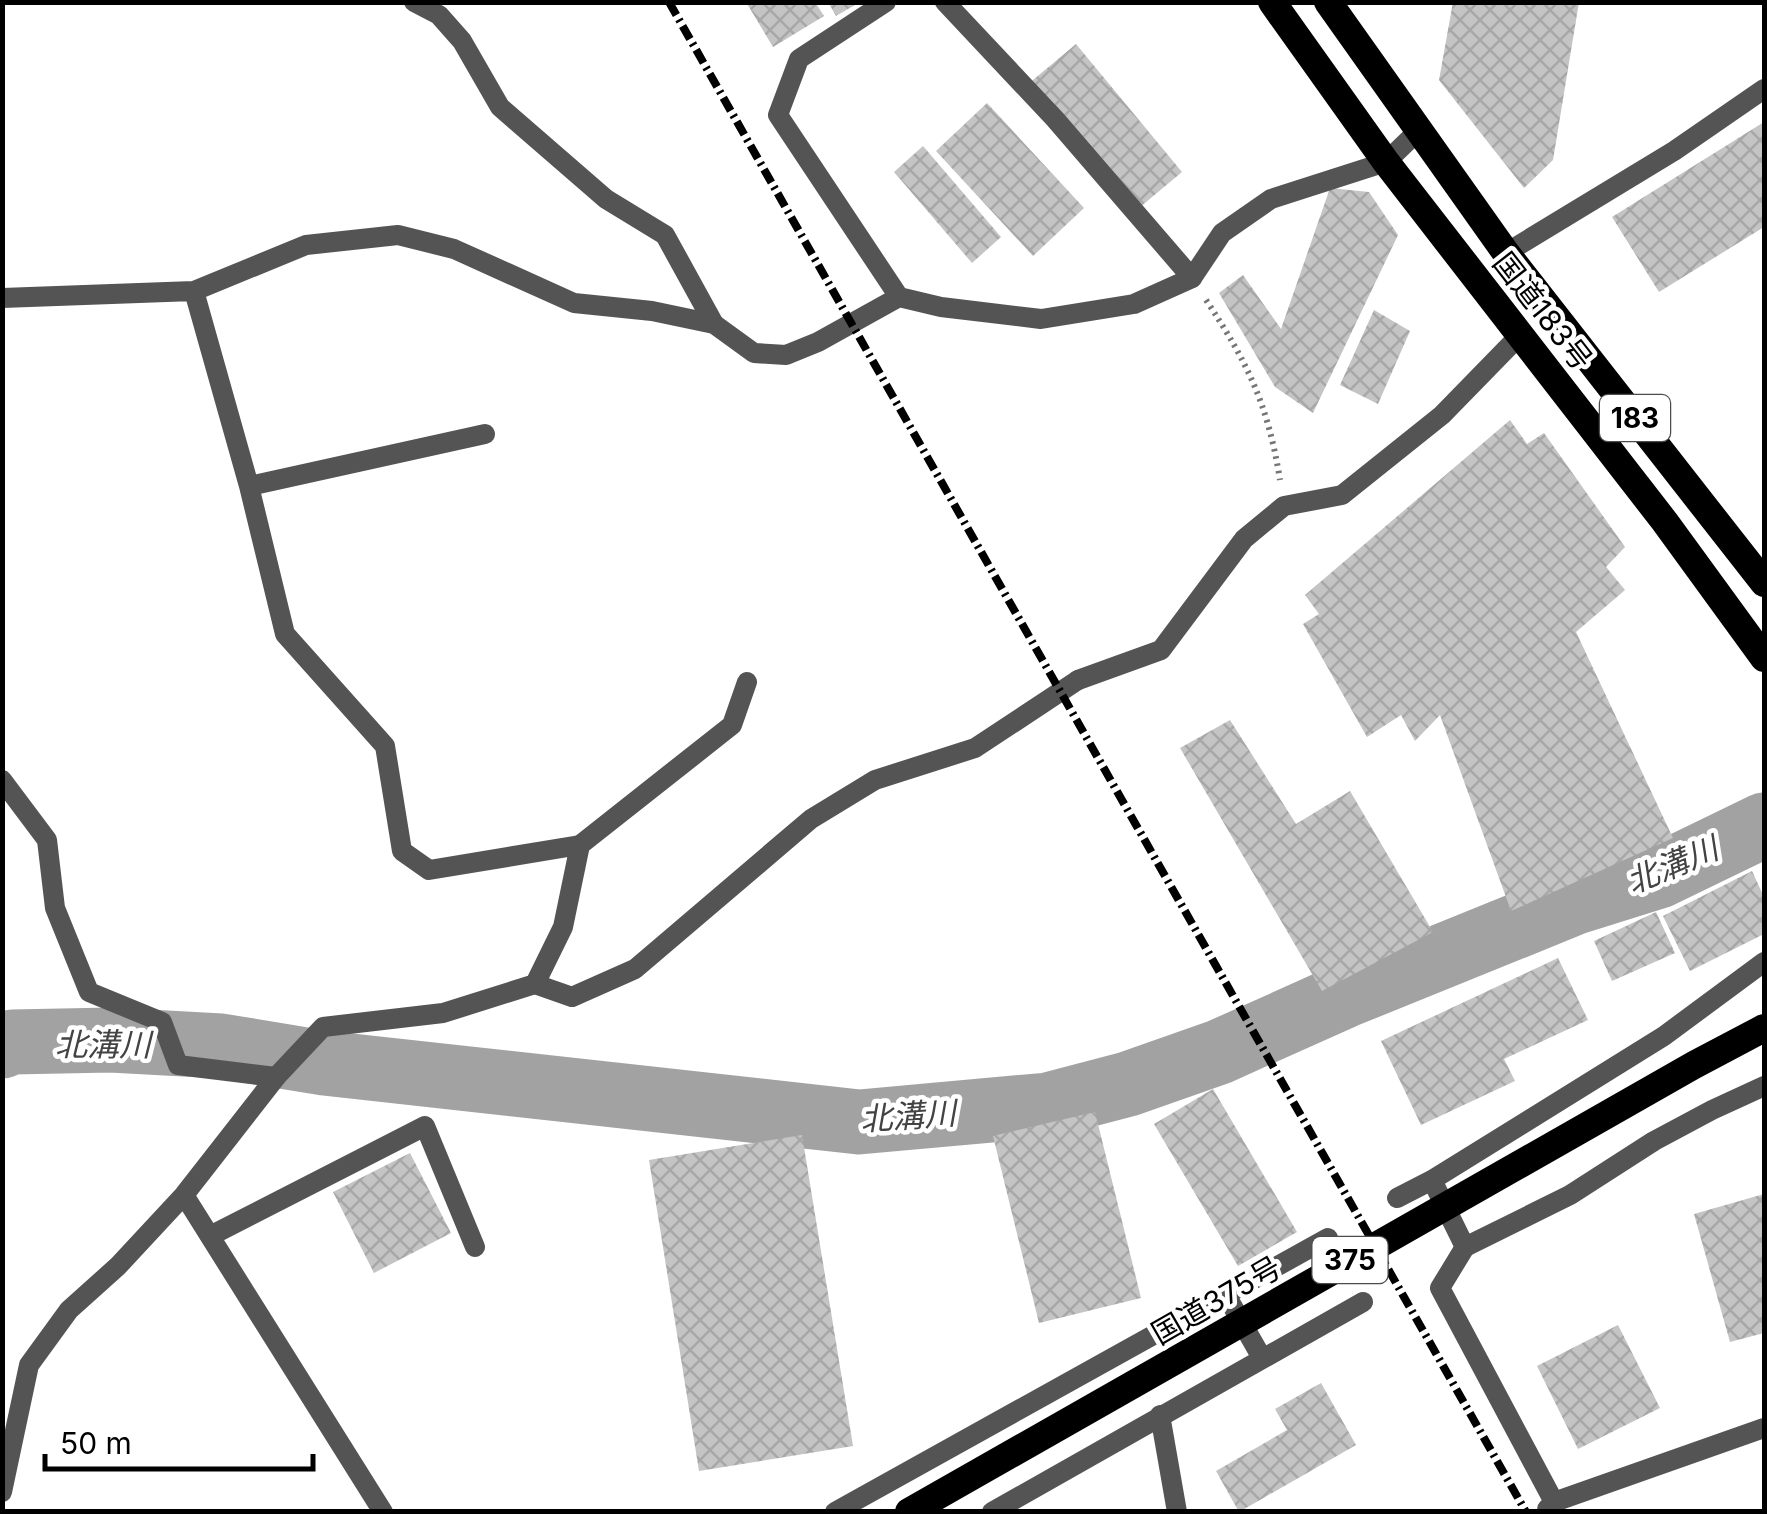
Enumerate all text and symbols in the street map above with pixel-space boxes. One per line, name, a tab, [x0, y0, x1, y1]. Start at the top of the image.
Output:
street label: 国道183号	[1486, 245, 1600, 377]
road number: 183	[1600, 395, 1670, 441]
water label: 北溝川	[1620, 827, 1727, 902]
water label: 北溝川	[55, 1025, 154, 1064]
water label: 北溝川	[859, 1093, 960, 1139]
road number: 375	[1312, 1237, 1388, 1283]
street label: 国道375号	[1145, 1249, 1287, 1351]
scale bar	[45, 1409, 312, 1471]
text: 50 m	[60, 1425, 132, 1461]

